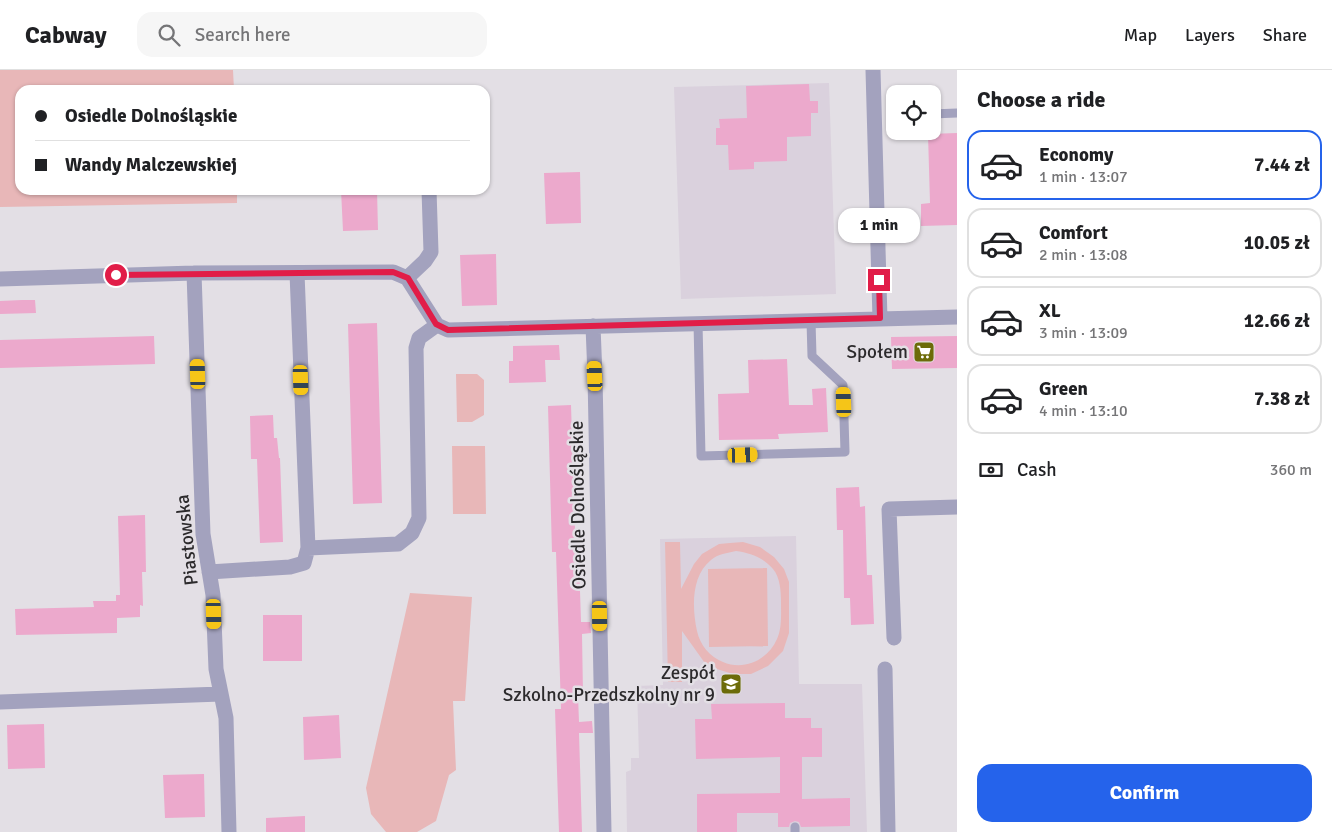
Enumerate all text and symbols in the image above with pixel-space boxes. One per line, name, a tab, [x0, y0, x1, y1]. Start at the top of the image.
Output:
search box	[137, 12, 487, 57]
text: Cabway	[25, 20, 107, 50]
icon: search	[155, 21, 183, 49]
text: Search here	[195, 23, 291, 47]
text: Map	[1124, 24, 1157, 46]
text: Layers	[1185, 24, 1235, 46]
text: Share	[1263, 24, 1307, 46]
map controls	[886, 85, 941, 140]
button: locate	[886, 85, 941, 140]
text: Choose a ride	[977, 86, 1105, 113]
text: Osiedle Dolnośląskie	[65, 104, 237, 128]
icon: car	[979, 143, 1024, 188]
text: Economy	[1039, 143, 1113, 167]
text: Wandy Malczewskiej	[65, 153, 237, 177]
text: 7.44 zł	[1254, 153, 1310, 177]
text: 1 min · 13:07	[1039, 167, 1128, 187]
callout: 1 min	[838, 208, 920, 242]
text: 1 min	[860, 215, 898, 235]
icon: car	[979, 221, 1024, 266]
text: Comfort	[1039, 221, 1108, 245]
text: 10.05 zł	[1244, 231, 1310, 255]
text: 2 min · 13:08	[1039, 245, 1128, 265]
route start	[105, 264, 127, 286]
route end	[868, 269, 890, 291]
icon: car	[979, 299, 1024, 344]
text: XL	[1039, 299, 1061, 323]
text: 12.66 zł	[1244, 309, 1310, 333]
text: 3 min · 13:09	[1039, 323, 1128, 343]
place label: Społem	[846, 340, 908, 364]
supermarket icon: Społem	[912, 340, 936, 364]
car	[189, 359, 206, 389]
car	[586, 361, 603, 391]
car	[292, 365, 309, 395]
icon: car	[979, 377, 1024, 422]
text: Green	[1039, 377, 1088, 401]
car	[835, 387, 852, 417]
text: 7.38 zł	[1254, 387, 1310, 411]
text: 4 min · 13:10	[1039, 401, 1128, 421]
street label: Osiedle Dolnośląskie	[565, 420, 591, 590]
car	[727, 447, 758, 463]
icon: cash	[977, 456, 1005, 484]
text: Cash	[1017, 458, 1057, 482]
text: 360 m	[1270, 460, 1312, 480]
street label: Piastowska	[170, 493, 204, 587]
car	[205, 599, 222, 629]
car	[592, 601, 607, 631]
place label: Zespół Szkolno-Przedszkolny nr 9	[503, 661, 715, 707]
school or university icon: Zespół Szkolno-Przedszkolny nr 9	[719, 672, 743, 696]
button: Confirm	[977, 764, 1312, 822]

